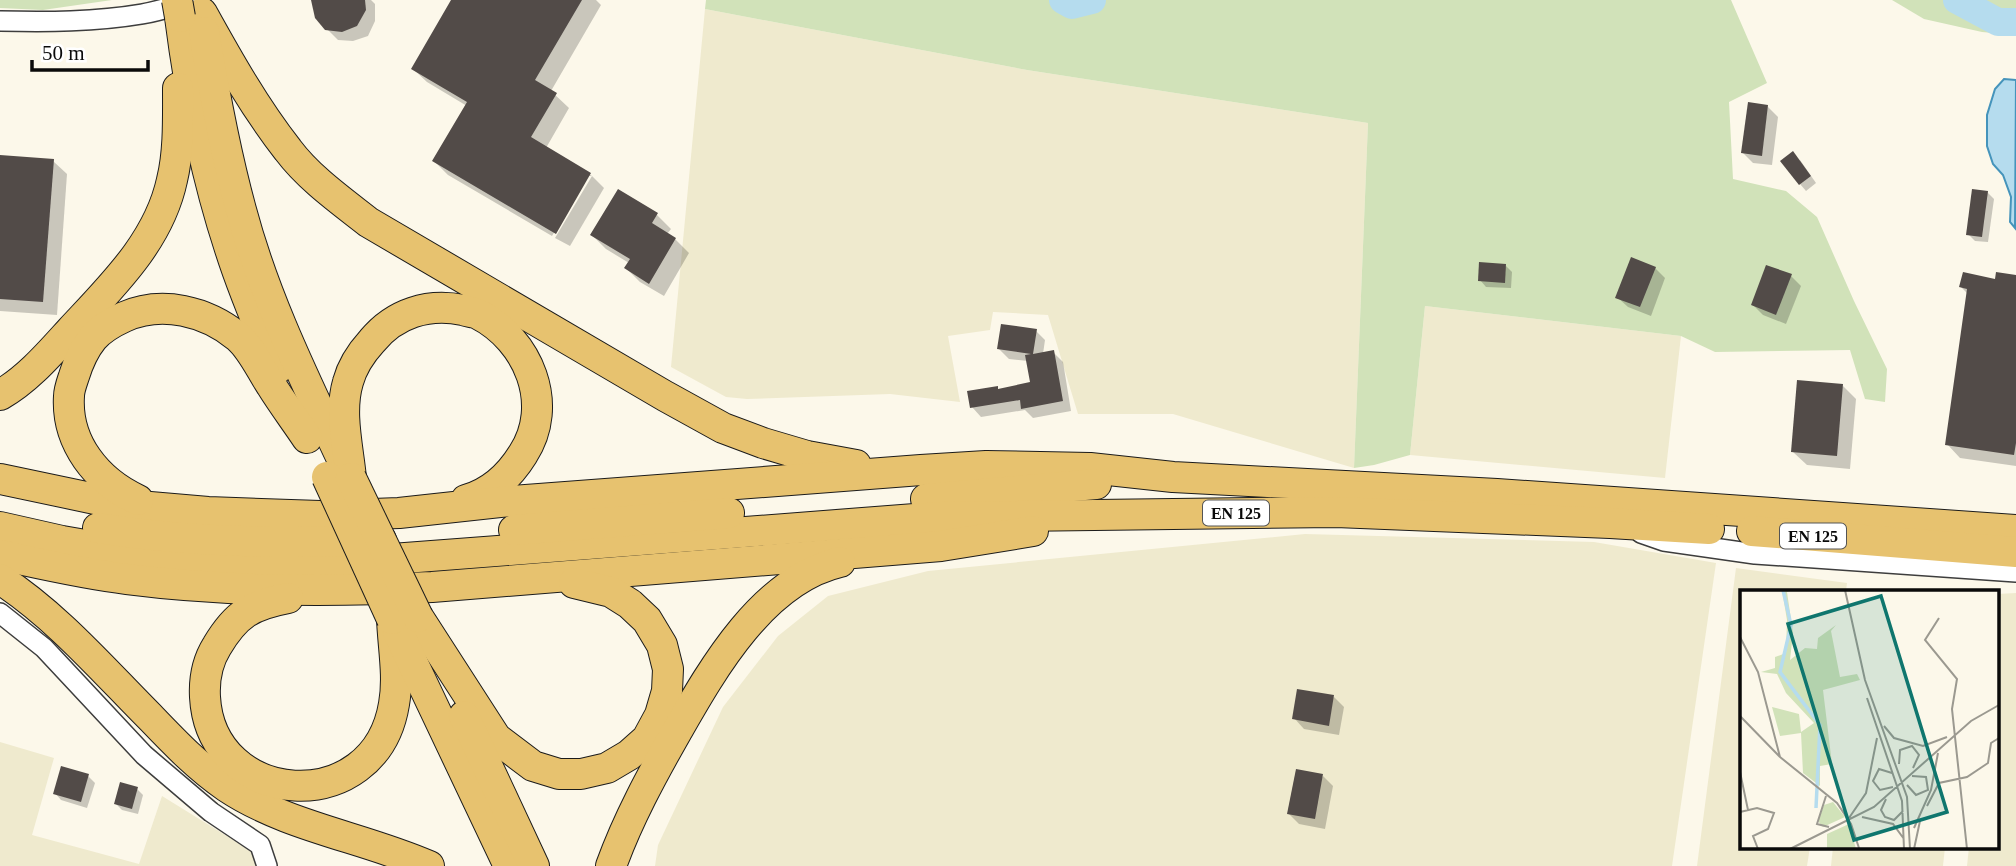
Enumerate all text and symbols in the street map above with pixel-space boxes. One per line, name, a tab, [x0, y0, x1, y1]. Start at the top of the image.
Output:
scale bar	[32, 28, 147, 72]
text: 50 m	[42, 41, 85, 65]
road number: EN 125	[1203, 500, 1269, 526]
road number: EN 125	[1780, 524, 1846, 548]
inset map	[1740, 590, 1998, 848]

